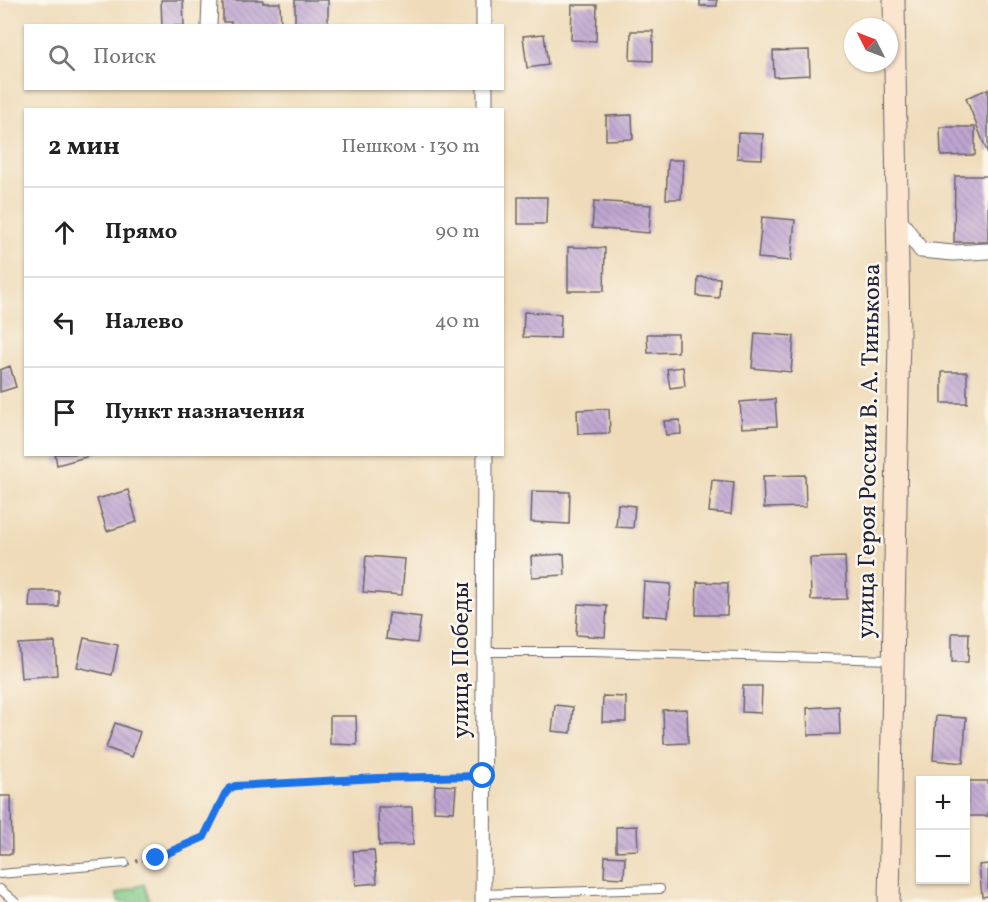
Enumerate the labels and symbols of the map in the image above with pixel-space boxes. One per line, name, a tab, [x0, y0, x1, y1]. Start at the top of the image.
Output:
north arrow	[844, 18, 898, 72]
street label: улица Героя России В. А. Тинькова	[850, 263, 890, 639]
street label: улица Победы	[445, 582, 479, 738]
route start	[469, 762, 495, 788]
route end	[142, 844, 168, 870]

